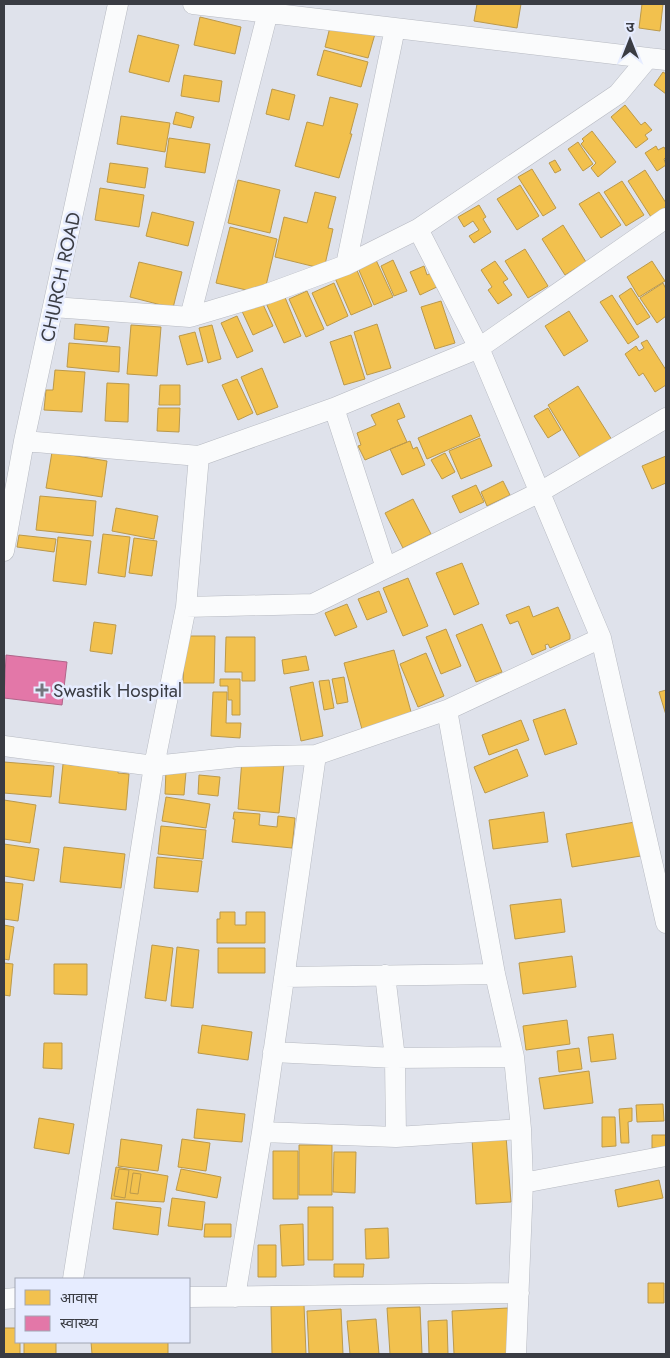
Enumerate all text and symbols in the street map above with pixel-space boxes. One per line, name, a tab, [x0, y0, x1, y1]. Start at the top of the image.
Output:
north arrow	[605, 15, 655, 65]
text: उ	[626, 17, 635, 37]
street label: CHURCH ROAD	[34, 210, 87, 344]
place label: Swastik Hospital	[53, 677, 182, 704]
marker: Swastik Hospital	[35, 683, 49, 697]
legend	[15, 1278, 190, 1343]
text: आवास	[60, 1287, 99, 1309]
text: स्वास्थ्य	[60, 1312, 98, 1334]

